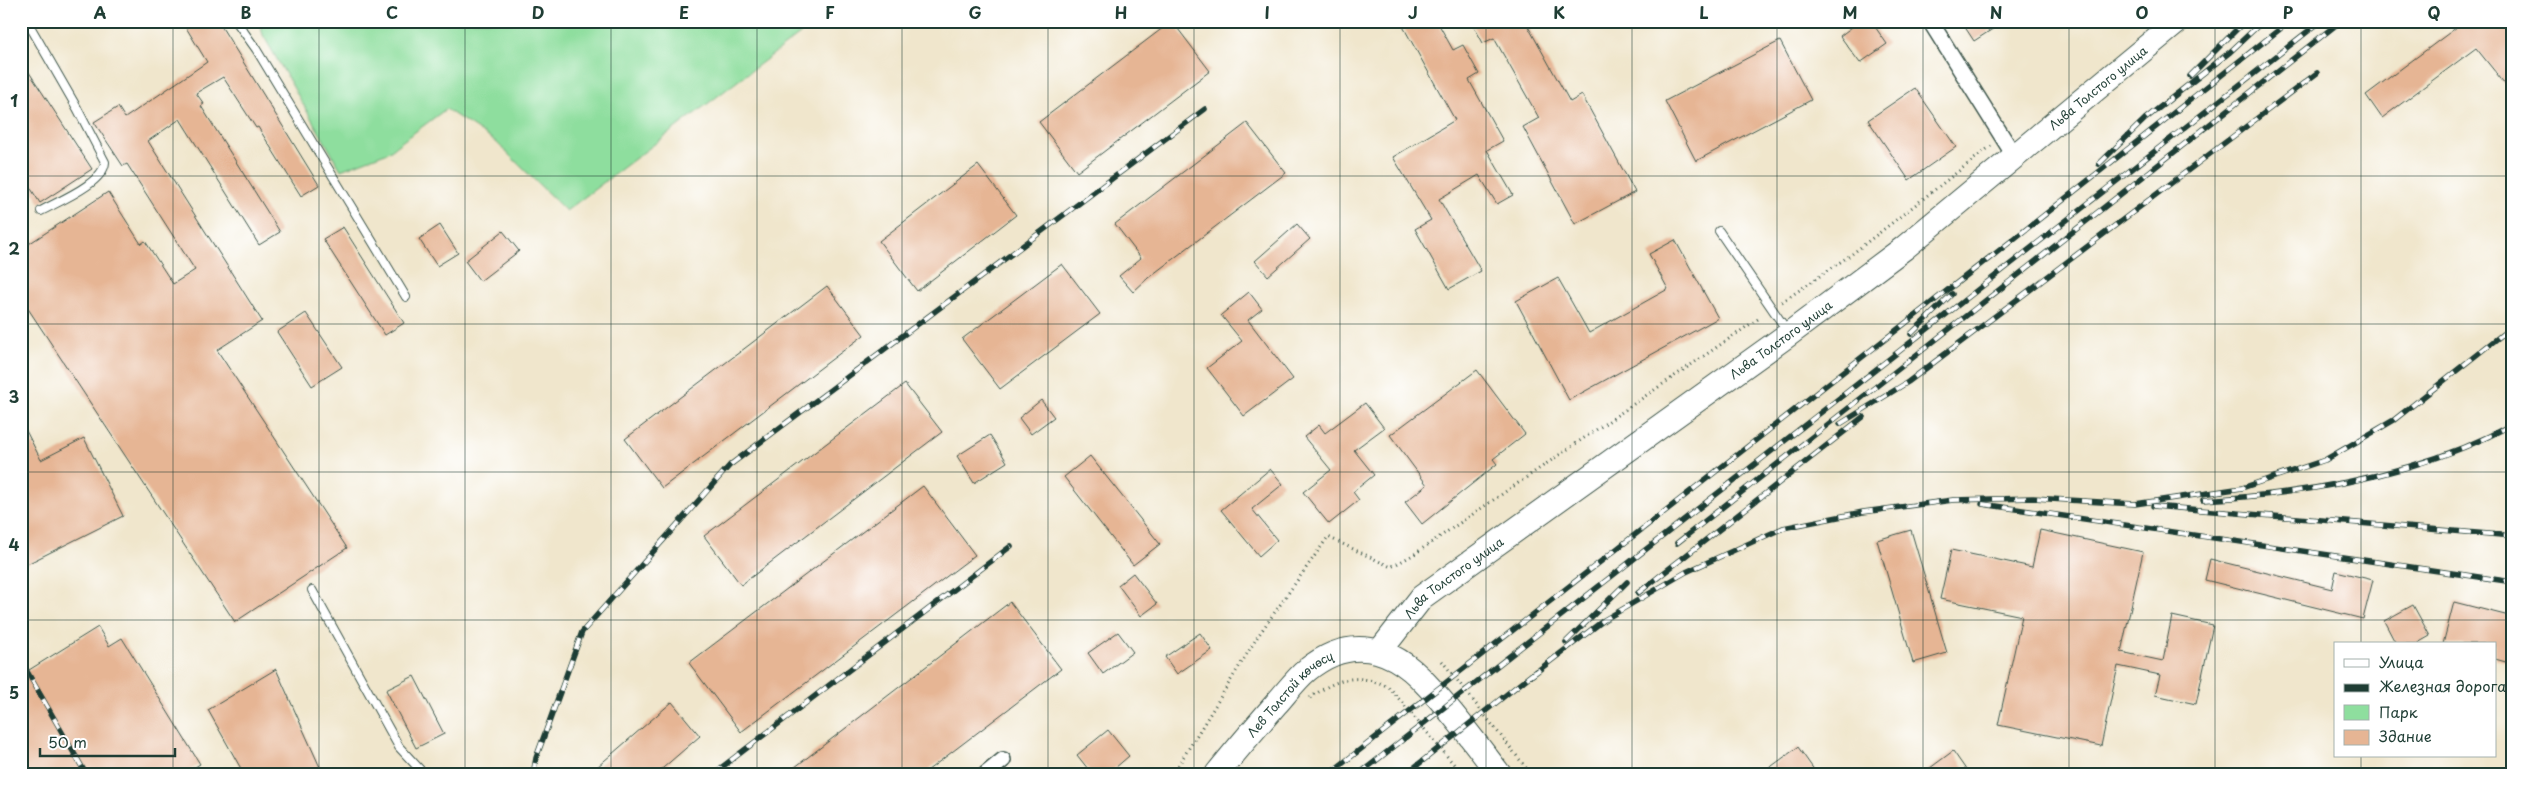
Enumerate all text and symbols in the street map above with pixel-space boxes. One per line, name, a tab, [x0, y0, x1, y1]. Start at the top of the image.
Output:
text: A	[94, 0, 107, 24]
text: B	[241, 0, 252, 24]
text: C	[386, 0, 398, 24]
text: D	[532, 0, 544, 24]
text: E	[679, 0, 689, 24]
text: F	[825, 0, 835, 24]
text: G	[968, 0, 982, 24]
text: H	[1115, 0, 1127, 24]
text: I	[1264, 0, 1270, 24]
text: J	[1408, 0, 1418, 24]
text: K	[1553, 0, 1565, 24]
text: L	[1699, 0, 1709, 24]
text: M	[1842, 0, 1858, 24]
text: N	[1990, 0, 2002, 24]
text: O	[2136, 0, 2149, 24]
text: P	[2283, 0, 2294, 24]
text: Q	[2428, 0, 2441, 24]
street label: Льва Толстого улица	[2045, 41, 2151, 134]
text: 1	[10, 88, 18, 112]
text: 2	[8, 236, 20, 260]
street label: Льва Толстого улица	[1726, 296, 1836, 383]
text: 3	[9, 384, 19, 408]
text: 4	[9, 532, 20, 556]
street label: Льва Толстого улица	[1400, 532, 1507, 622]
legend	[2334, 642, 2496, 758]
street label: Лев Толстой көчөсү	[1242, 646, 1336, 741]
text: Улица	[2379, 650, 2424, 673]
text: Железная дорога	[2379, 674, 2507, 697]
text: 5	[9, 680, 19, 704]
text: Парк	[2379, 700, 2418, 723]
text: Здание	[2379, 724, 2432, 747]
scale bar	[40, 725, 175, 757]
text: 50 m	[48, 730, 87, 753]

